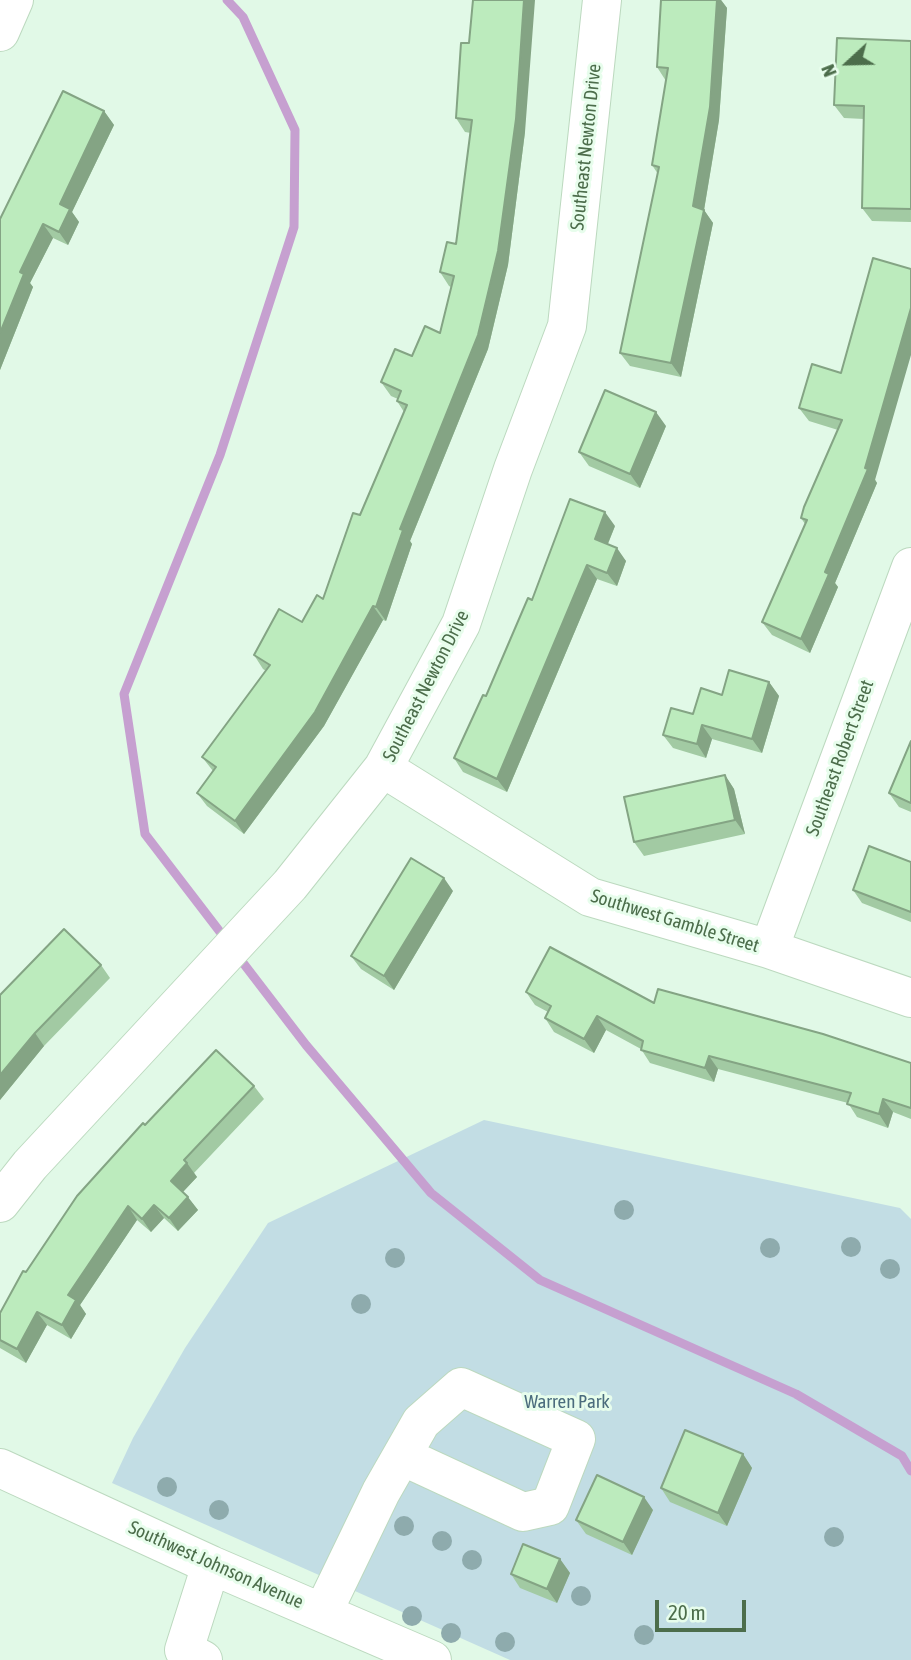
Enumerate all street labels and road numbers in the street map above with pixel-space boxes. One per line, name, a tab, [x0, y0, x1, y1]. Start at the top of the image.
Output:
street label: Southeast Newton Drive	[566, 63, 606, 231]
street label: Southeast Newton Drive	[378, 606, 474, 766]
street label: Southeast Robert Street	[801, 677, 879, 839]
street label: Southwest Gamble Street	[588, 885, 762, 957]
street label: Southwest Johnson Avenue	[125, 1516, 307, 1614]

